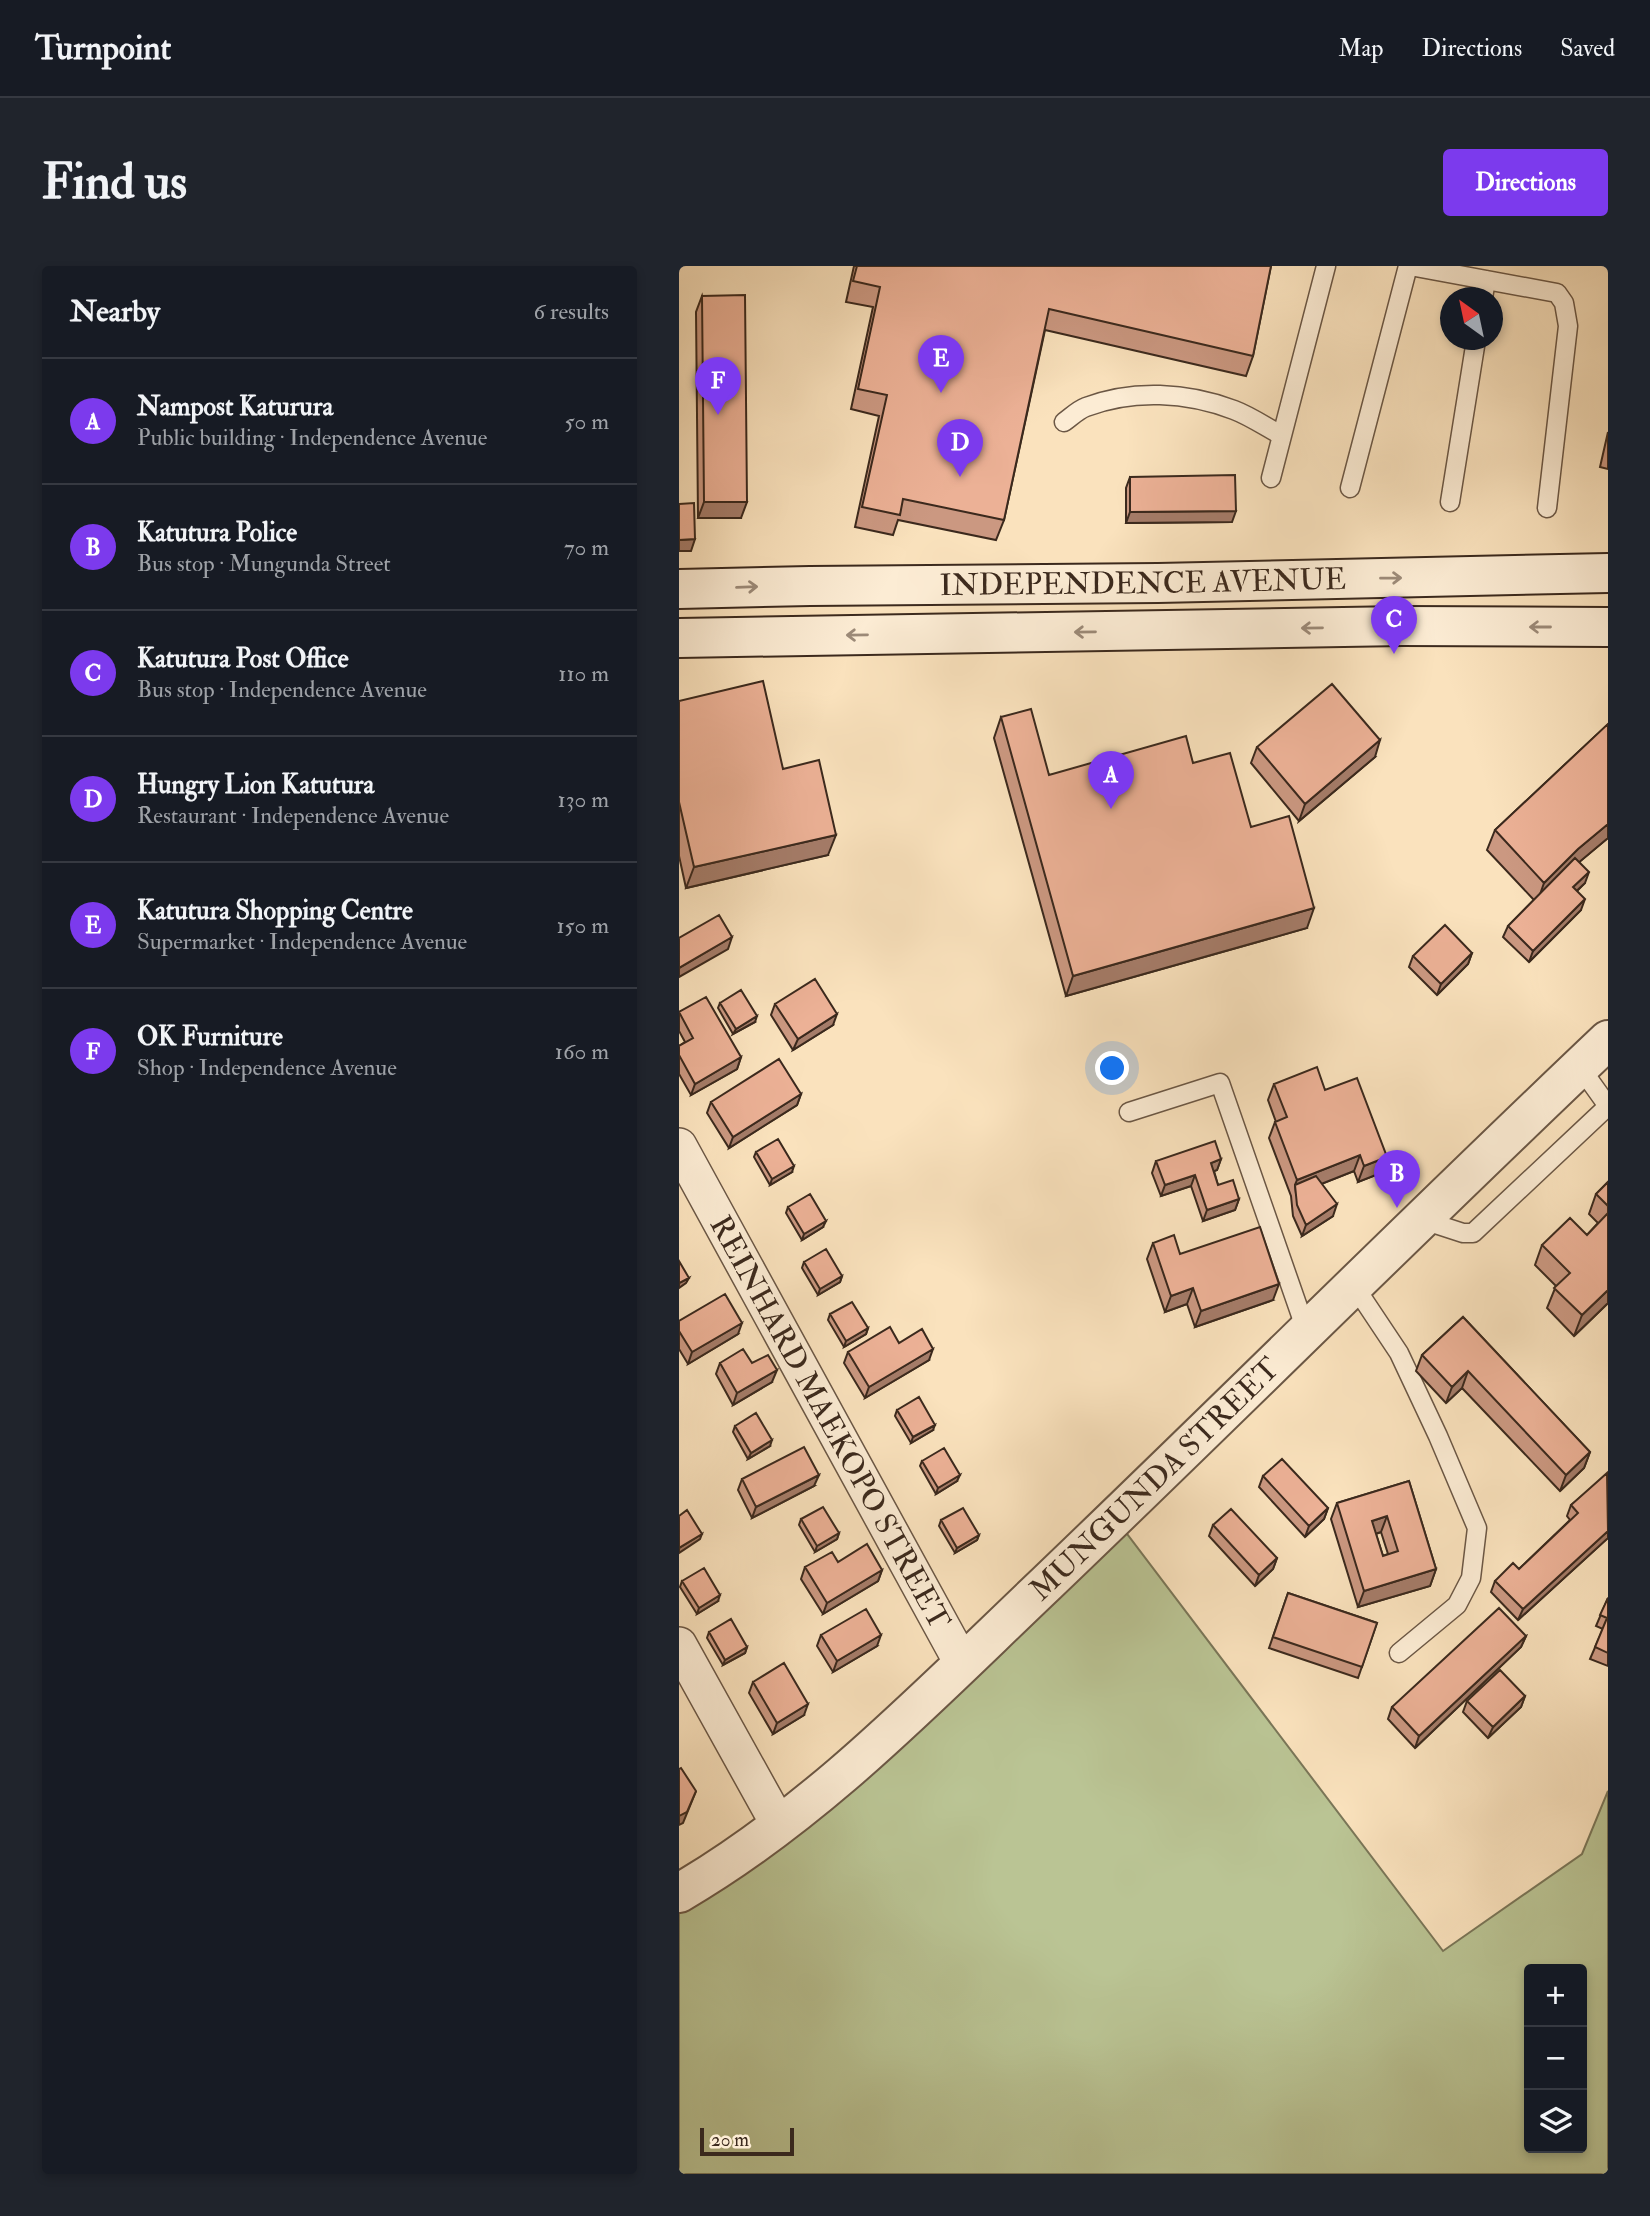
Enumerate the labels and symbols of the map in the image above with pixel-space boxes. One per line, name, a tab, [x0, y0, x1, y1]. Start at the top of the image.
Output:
north arrow	[1440, 287, 1503, 350]
pin: E	[918, 335, 964, 393]
pin: F	[695, 357, 741, 415]
pin: D	[937, 419, 983, 477]
street label: INDEPENDENCE AVENUE	[940, 560, 1347, 603]
one-way arrow	[1379, 572, 1402, 585]
one-way arrow	[735, 581, 758, 594]
pin: C	[1371, 596, 1417, 654]
one-way arrow	[1529, 620, 1552, 634]
one-way arrow	[1301, 621, 1324, 635]
one-way arrow	[1074, 626, 1097, 639]
one-way arrow	[846, 629, 869, 642]
pin: A	[1088, 751, 1134, 809]
your location	[1095, 1051, 1129, 1085]
pin: B	[1374, 1150, 1420, 1208]
street label: REINHARD MAEKOPO STREET	[702, 1209, 958, 1636]
street label: MUNGUNDA STREET	[1022, 1350, 1287, 1608]
scale bar	[700, 2125, 795, 2157]

